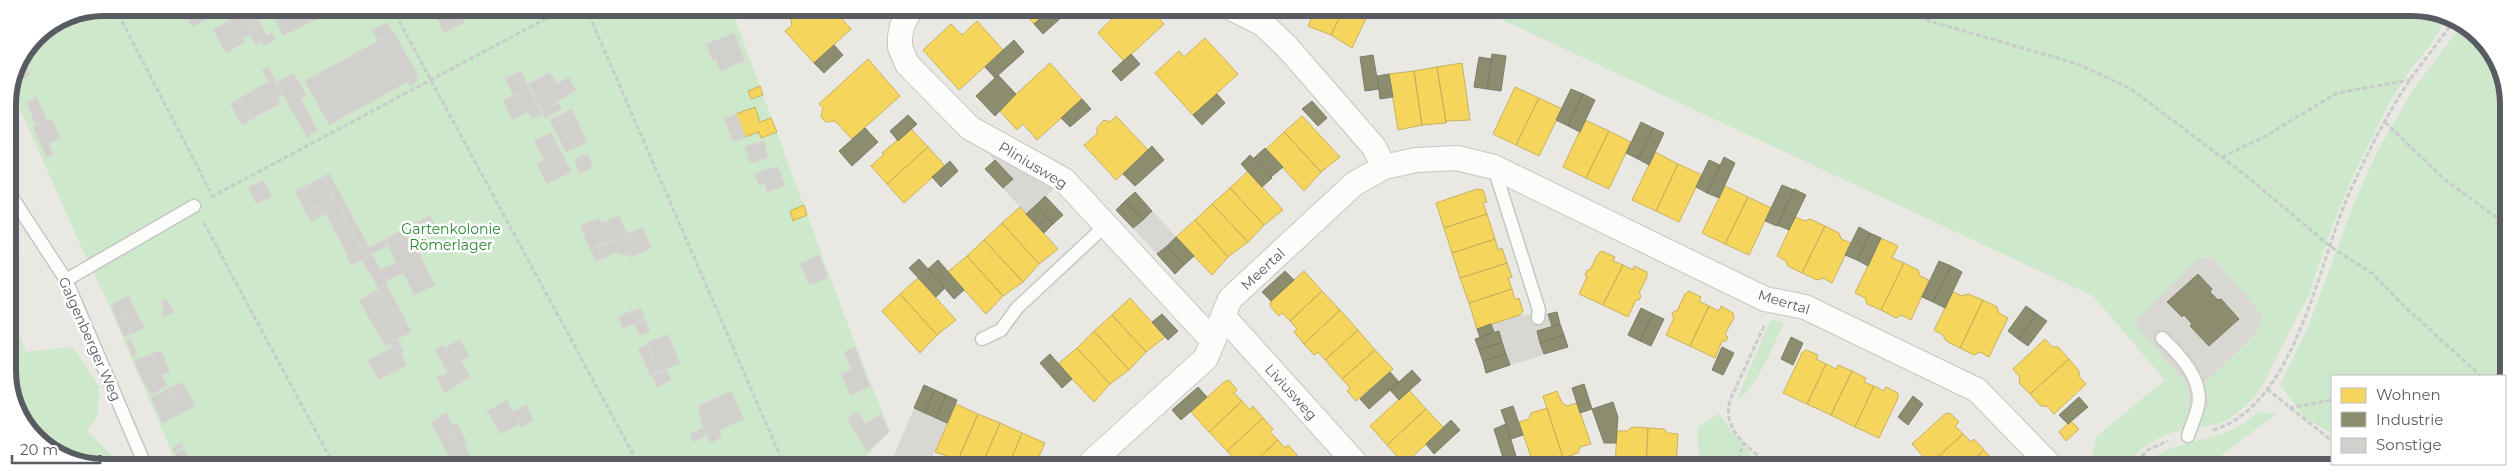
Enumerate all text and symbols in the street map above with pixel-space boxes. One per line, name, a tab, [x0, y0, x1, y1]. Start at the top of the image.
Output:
street label: Pliniusweg	[995, 137, 1071, 193]
park label: Gartenkolonie Römerlager	[401, 220, 501, 254]
street label: Meertal	[1237, 244, 1289, 294]
street label: Galgenberger Weg	[55, 274, 125, 404]
street label: Meertal	[1756, 286, 1812, 318]
street label: Liviusweg	[1261, 360, 1321, 424]
legend	[2331, 375, 2506, 465]
text: Wohnen	[2376, 385, 2441, 404]
text: Industrie	[2376, 410, 2443, 429]
scale bar	[12, 432, 100, 464]
text: Sonstige	[2376, 435, 2442, 454]
text: 20 m	[20, 440, 58, 459]

